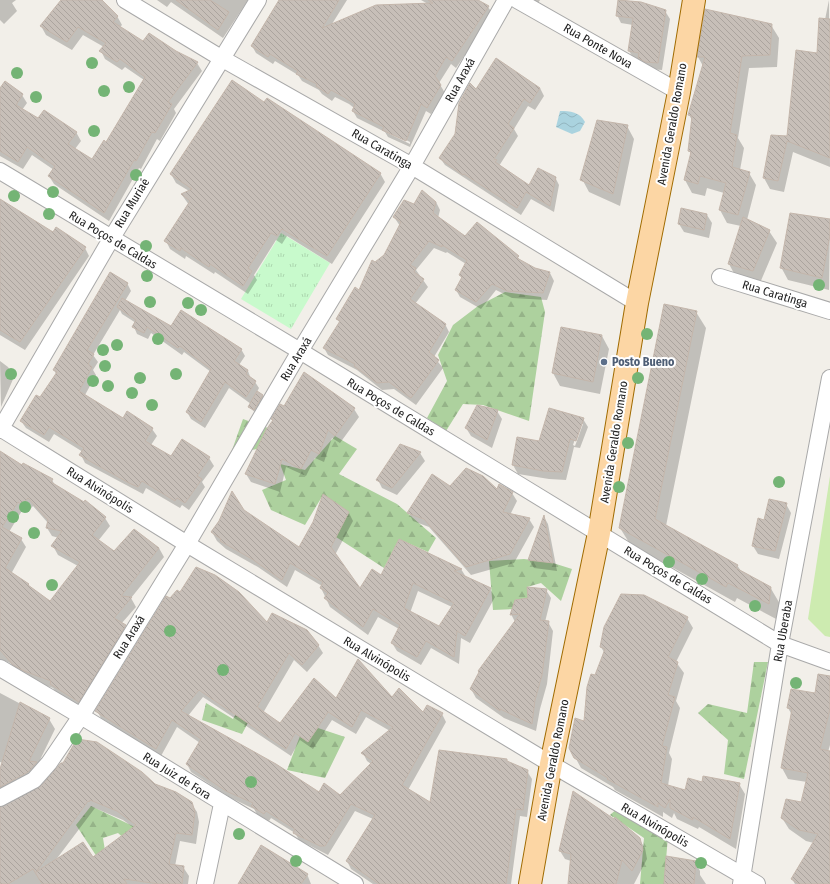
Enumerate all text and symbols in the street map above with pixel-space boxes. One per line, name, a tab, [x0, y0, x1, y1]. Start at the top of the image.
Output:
street label: Rua Ponte Nova	[561, 21, 635, 71]
street label: Rua Araxá	[442, 55, 478, 105]
street label: Avenida Geraldo Romano	[654, 62, 690, 186]
street label: Rua Caratinga	[349, 126, 415, 172]
street label: Rua Muriaé	[112, 176, 152, 230]
street label: Rua Poços de Caldas	[66, 208, 160, 272]
street label: Rua Caratinga	[741, 277, 809, 311]
street label: Rua Araxá	[278, 335, 315, 383]
place label: Posto Bueno	[612, 355, 675, 369]
marker: Posto Bueno	[599, 357, 609, 367]
street label: Rua Poços de Caldas	[344, 375, 438, 439]
street label: Avenida Geraldo Romano	[597, 380, 631, 504]
street label: Rua Alvinópolis	[64, 464, 136, 516]
street label: Rua Poços de Caldas	[621, 543, 715, 607]
street label: Rua Uberaba	[771, 599, 795, 663]
street label: Rua Araxá	[110, 613, 148, 661]
street label: Rua Alvinópolis	[341, 633, 413, 685]
street label: Avenida Geraldo Romano	[534, 698, 572, 822]
street label: Rua Juiz de Fora	[140, 749, 214, 803]
street label: Rua Alvinópolis	[619, 800, 691, 850]

